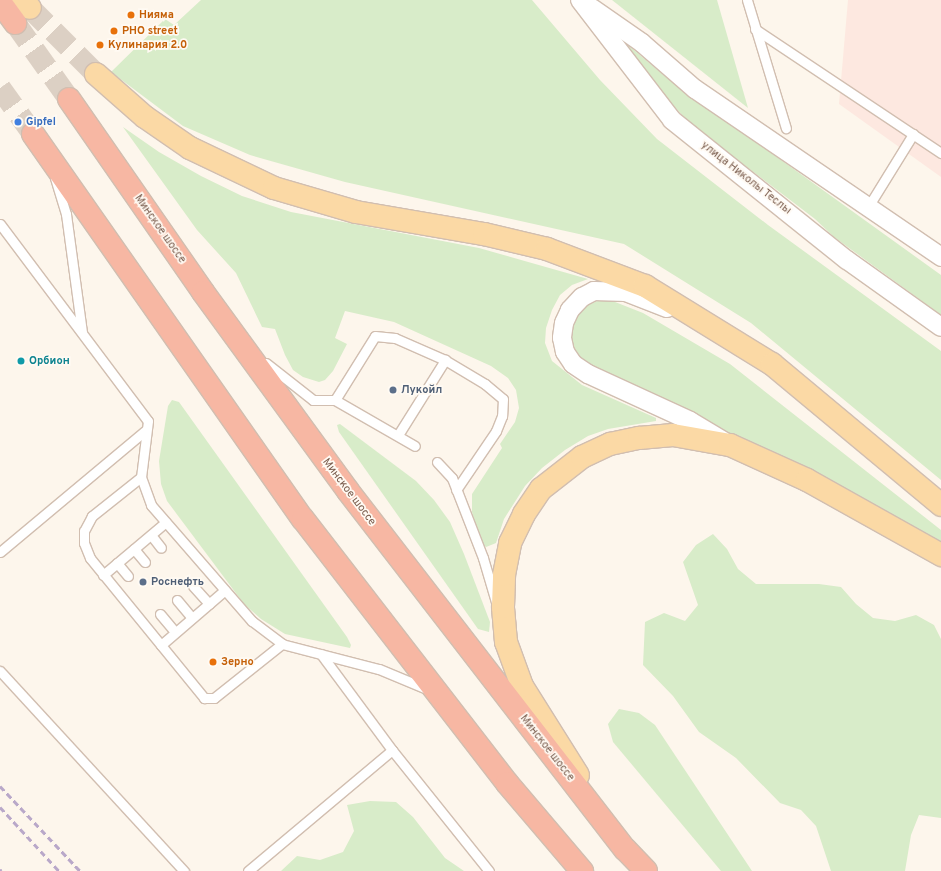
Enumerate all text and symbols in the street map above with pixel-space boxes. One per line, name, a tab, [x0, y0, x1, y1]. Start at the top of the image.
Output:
place label: Нияма	[139, 8, 174, 22]
marker: Нияма	[126, 10, 136, 20]
place label: PHO street	[122, 24, 178, 38]
marker: PHO street	[109, 26, 119, 36]
place label: Кулинария 2.0	[108, 38, 187, 52]
marker: Кулинария 2.0	[95, 40, 105, 50]
place label: Gipfel	[26, 115, 56, 129]
marker: Gipfel	[13, 117, 23, 127]
street label: улица Николы Теслы	[698, 139, 794, 217]
street label: Минское шоссе	[131, 192, 189, 266]
place label: Орбион	[29, 354, 70, 368]
marker: Орбион	[16, 356, 26, 366]
place label: Лукойл	[401, 383, 442, 397]
marker: Лукойл	[388, 385, 398, 395]
street label: Минское шоссе	[319, 456, 379, 528]
place label: Роснефть	[151, 575, 204, 589]
marker: Роснефть	[138, 577, 148, 587]
place label: Зерно	[221, 655, 254, 669]
marker: Зерно	[208, 657, 218, 667]
street label: Минское шоссе	[517, 712, 577, 784]

